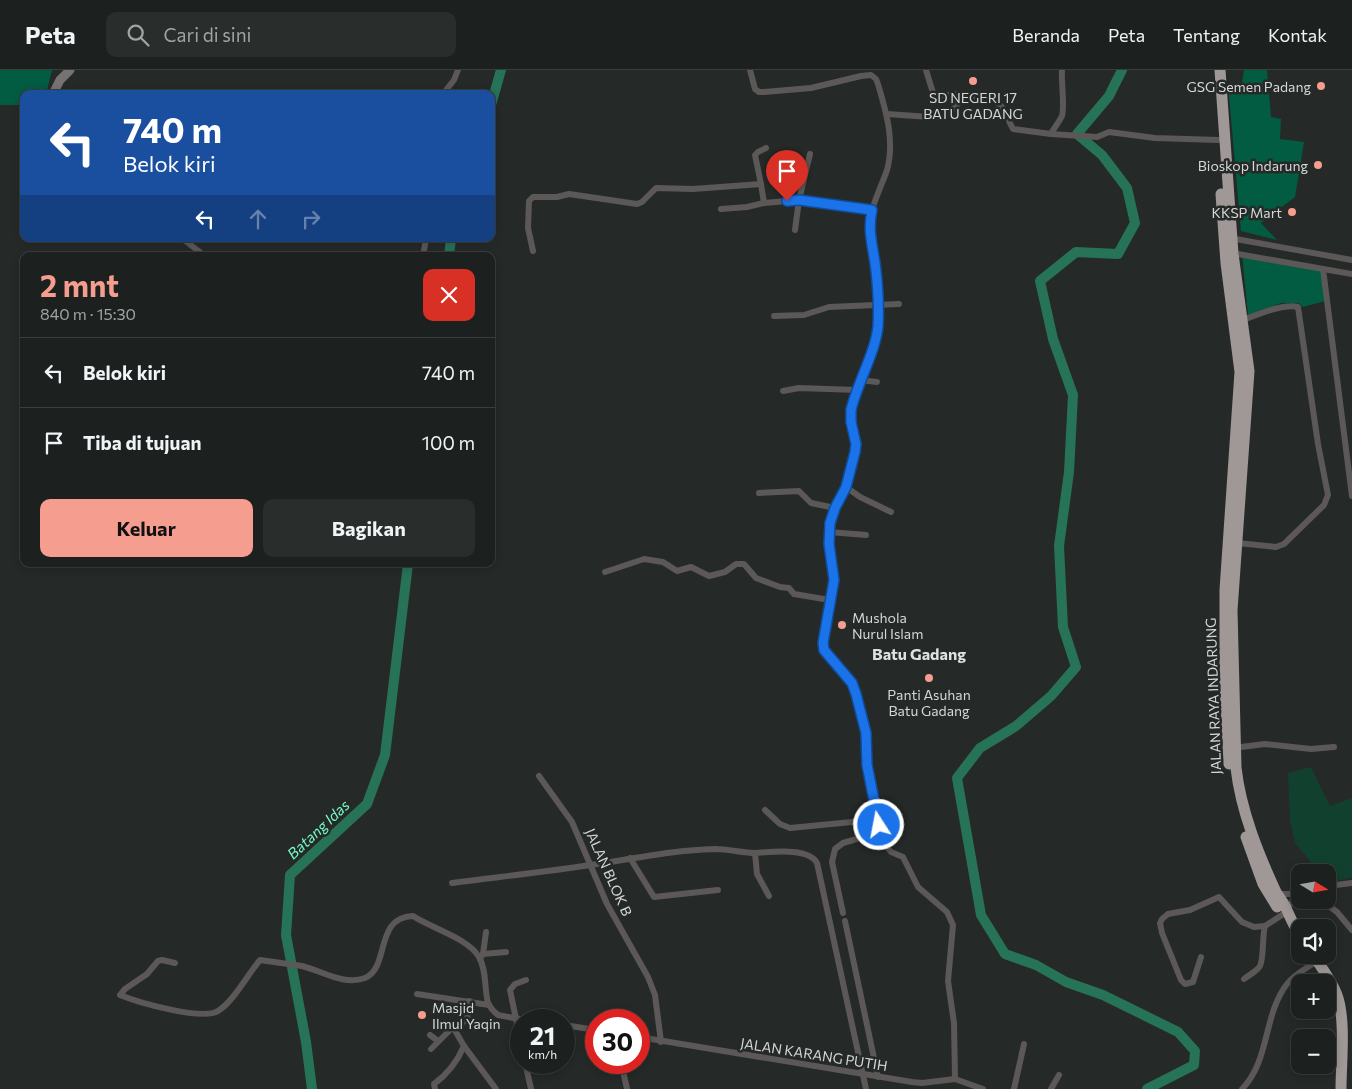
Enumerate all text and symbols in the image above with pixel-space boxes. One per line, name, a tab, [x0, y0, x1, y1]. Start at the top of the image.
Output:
search box	[106, 12, 456, 57]
text: Peta	[25, 20, 76, 49]
icon: search	[124, 21, 152, 49]
text: Cari di sini	[164, 23, 251, 46]
text: Beranda	[1012, 24, 1080, 46]
text: Peta	[1108, 24, 1145, 46]
text: Tentang	[1173, 24, 1240, 46]
text: Kontak	[1268, 24, 1327, 46]
marker: SD NEGERI 17 BATU GADANG	[967, 75, 979, 87]
place label: GSG Semen Padang	[1187, 78, 1311, 95]
marker: GSG Semen Padang	[1315, 80, 1327, 92]
place label: SD NEGERI 17 BATU GADANG	[923, 89, 1023, 122]
text: 740 m	[123, 107, 222, 150]
icon: left	[40, 110, 105, 175]
text: Belok kiri	[123, 150, 216, 177]
pin	[766, 150, 808, 201]
icon: arrive	[773, 157, 801, 185]
place label: Bioskop Indarung	[1198, 157, 1308, 174]
marker: Bioskop Indarung	[1312, 159, 1324, 171]
place label: KKSP Mart	[1212, 204, 1282, 221]
icon: left	[191, 205, 219, 233]
icon: ahead	[244, 205, 272, 233]
icon: right	[297, 205, 325, 233]
marker: KKSP Mart	[1286, 206, 1298, 218]
text: 2 mnt	[40, 266, 119, 303]
button: close	[423, 269, 475, 321]
text: 840 m · 15:30	[40, 304, 136, 323]
icon: left	[40, 359, 68, 387]
text: Belok kiri	[83, 361, 166, 384]
text: 740 m	[422, 361, 475, 384]
icon: arrive	[40, 429, 68, 457]
text: Tiba di tujuan	[83, 431, 201, 454]
text: 100 m	[422, 431, 475, 454]
button: Keluar	[40, 499, 253, 557]
button: Bagikan	[263, 499, 475, 557]
place label: Mushola Nurul Islam	[852, 609, 923, 642]
street label: JALAN RAYA INDARUNG	[1202, 617, 1224, 775]
marker: Mushola Nurul Islam	[836, 619, 848, 631]
district label: Batu Gadang	[872, 644, 966, 663]
marker: Panti Asuhan Batu Gadang	[923, 672, 935, 684]
place label: Panti Asuhan Batu Gadang	[887, 686, 971, 719]
water label: Batang Idas	[283, 795, 353, 862]
position arrow	[852, 798, 904, 850]
street label: JALAN BLOK B	[582, 826, 636, 918]
north arrow	[1291, 864, 1336, 909]
map controls	[1291, 864, 1336, 1074]
button: sound	[1291, 919, 1336, 964]
button: +	[1291, 974, 1336, 1019]
place label: Masjid Ilmul Yaqin	[432, 999, 501, 1032]
marker: Masjid Ilmul Yaqin	[416, 1009, 428, 1021]
speed limit sign: 30	[585, 1009, 650, 1074]
text: 21	[530, 1020, 555, 1050]
button: −	[1291, 1029, 1336, 1074]
street label: JALAN KARANG PUTIH	[739, 1034, 889, 1074]
text: km/h	[528, 1047, 557, 1061]

